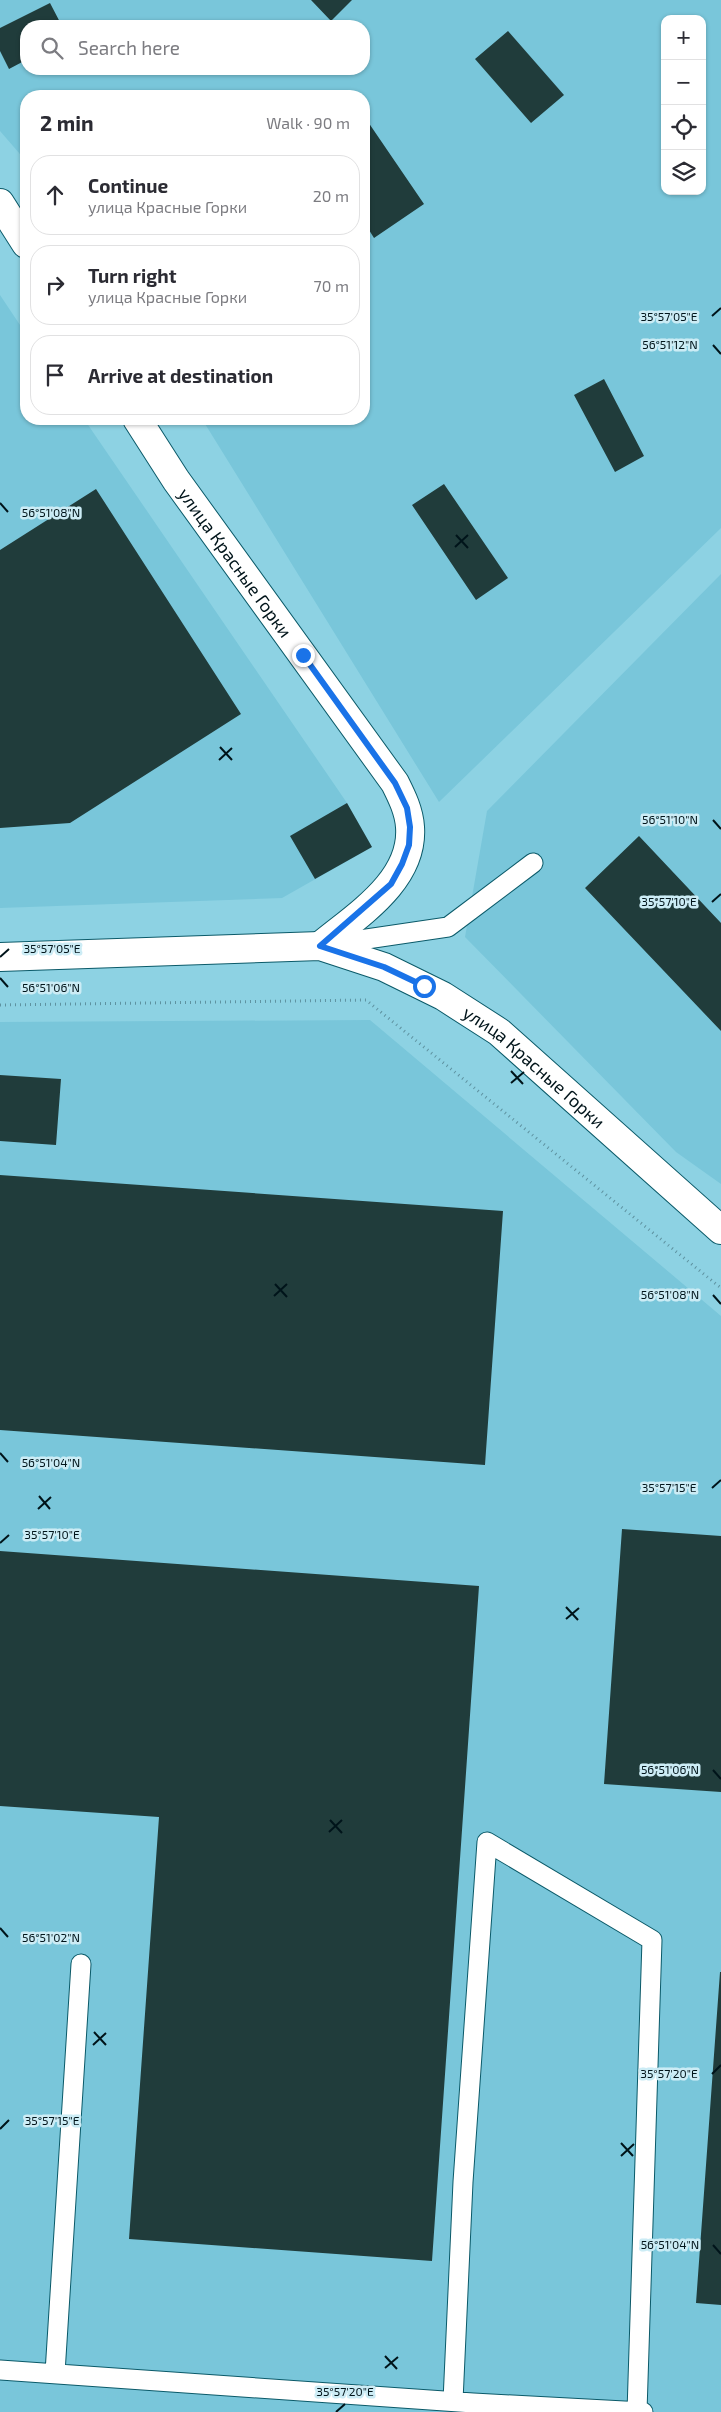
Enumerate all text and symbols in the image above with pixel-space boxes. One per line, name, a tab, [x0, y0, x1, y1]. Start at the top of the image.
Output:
map controls	[661, 15, 706, 195]
button: +	[661, 15, 706, 60]
search box	[20, 20, 370, 75]
icon: search	[38, 34, 66, 62]
text: Search here	[78, 36, 180, 59]
button: −	[661, 60, 706, 105]
button: locate	[661, 105, 706, 150]
text: 2 min	[40, 110, 94, 135]
text: Walk · 90 m	[266, 113, 350, 132]
button: layers	[661, 150, 706, 195]
text: Continue	[88, 174, 168, 197]
icon: ahead	[41, 181, 69, 209]
text: 20 m	[313, 186, 349, 205]
text: улица Красные Горки	[88, 197, 247, 216]
text: Turn right	[88, 264, 176, 287]
icon: right	[41, 271, 69, 299]
text: 70 m	[314, 276, 349, 295]
text: улица Красные Горки	[88, 287, 247, 306]
text: 35°57'05"E	[640, 309, 698, 323]
text: 56°51'12"N	[642, 337, 698, 351]
icon: arrive	[41, 361, 69, 389]
text: Arrive at destination	[88, 364, 273, 387]
street label: улица Красные Горки	[174, 483, 297, 641]
text: 56°51'08"N	[22, 505, 80, 519]
route end	[292, 644, 315, 667]
text: 56°51'10"N	[642, 812, 698, 826]
text: 35°57'10"E	[641, 894, 697, 908]
text: 35°57'05"E	[23, 941, 81, 955]
route start	[413, 975, 436, 998]
text: 56°51'06"N	[22, 980, 80, 994]
street label: улица Красные Горки	[459, 1001, 610, 1133]
text: 56°51'08"N	[641, 1287, 699, 1301]
text: 56°51'04"N	[22, 1455, 80, 1469]
text: 35°57'15"E	[642, 1480, 697, 1494]
text: 35°57'10"E	[24, 1527, 80, 1541]
text: 56°51'06"N	[641, 1762, 699, 1776]
text: 56°51'02"N	[22, 1930, 80, 1944]
text: 35°57'20"E	[640, 2066, 698, 2080]
text: 35°57'15"E	[25, 2113, 80, 2127]
text: 56°51'04"N	[641, 2237, 699, 2251]
text: 35°57'20"E	[316, 2384, 374, 2398]

